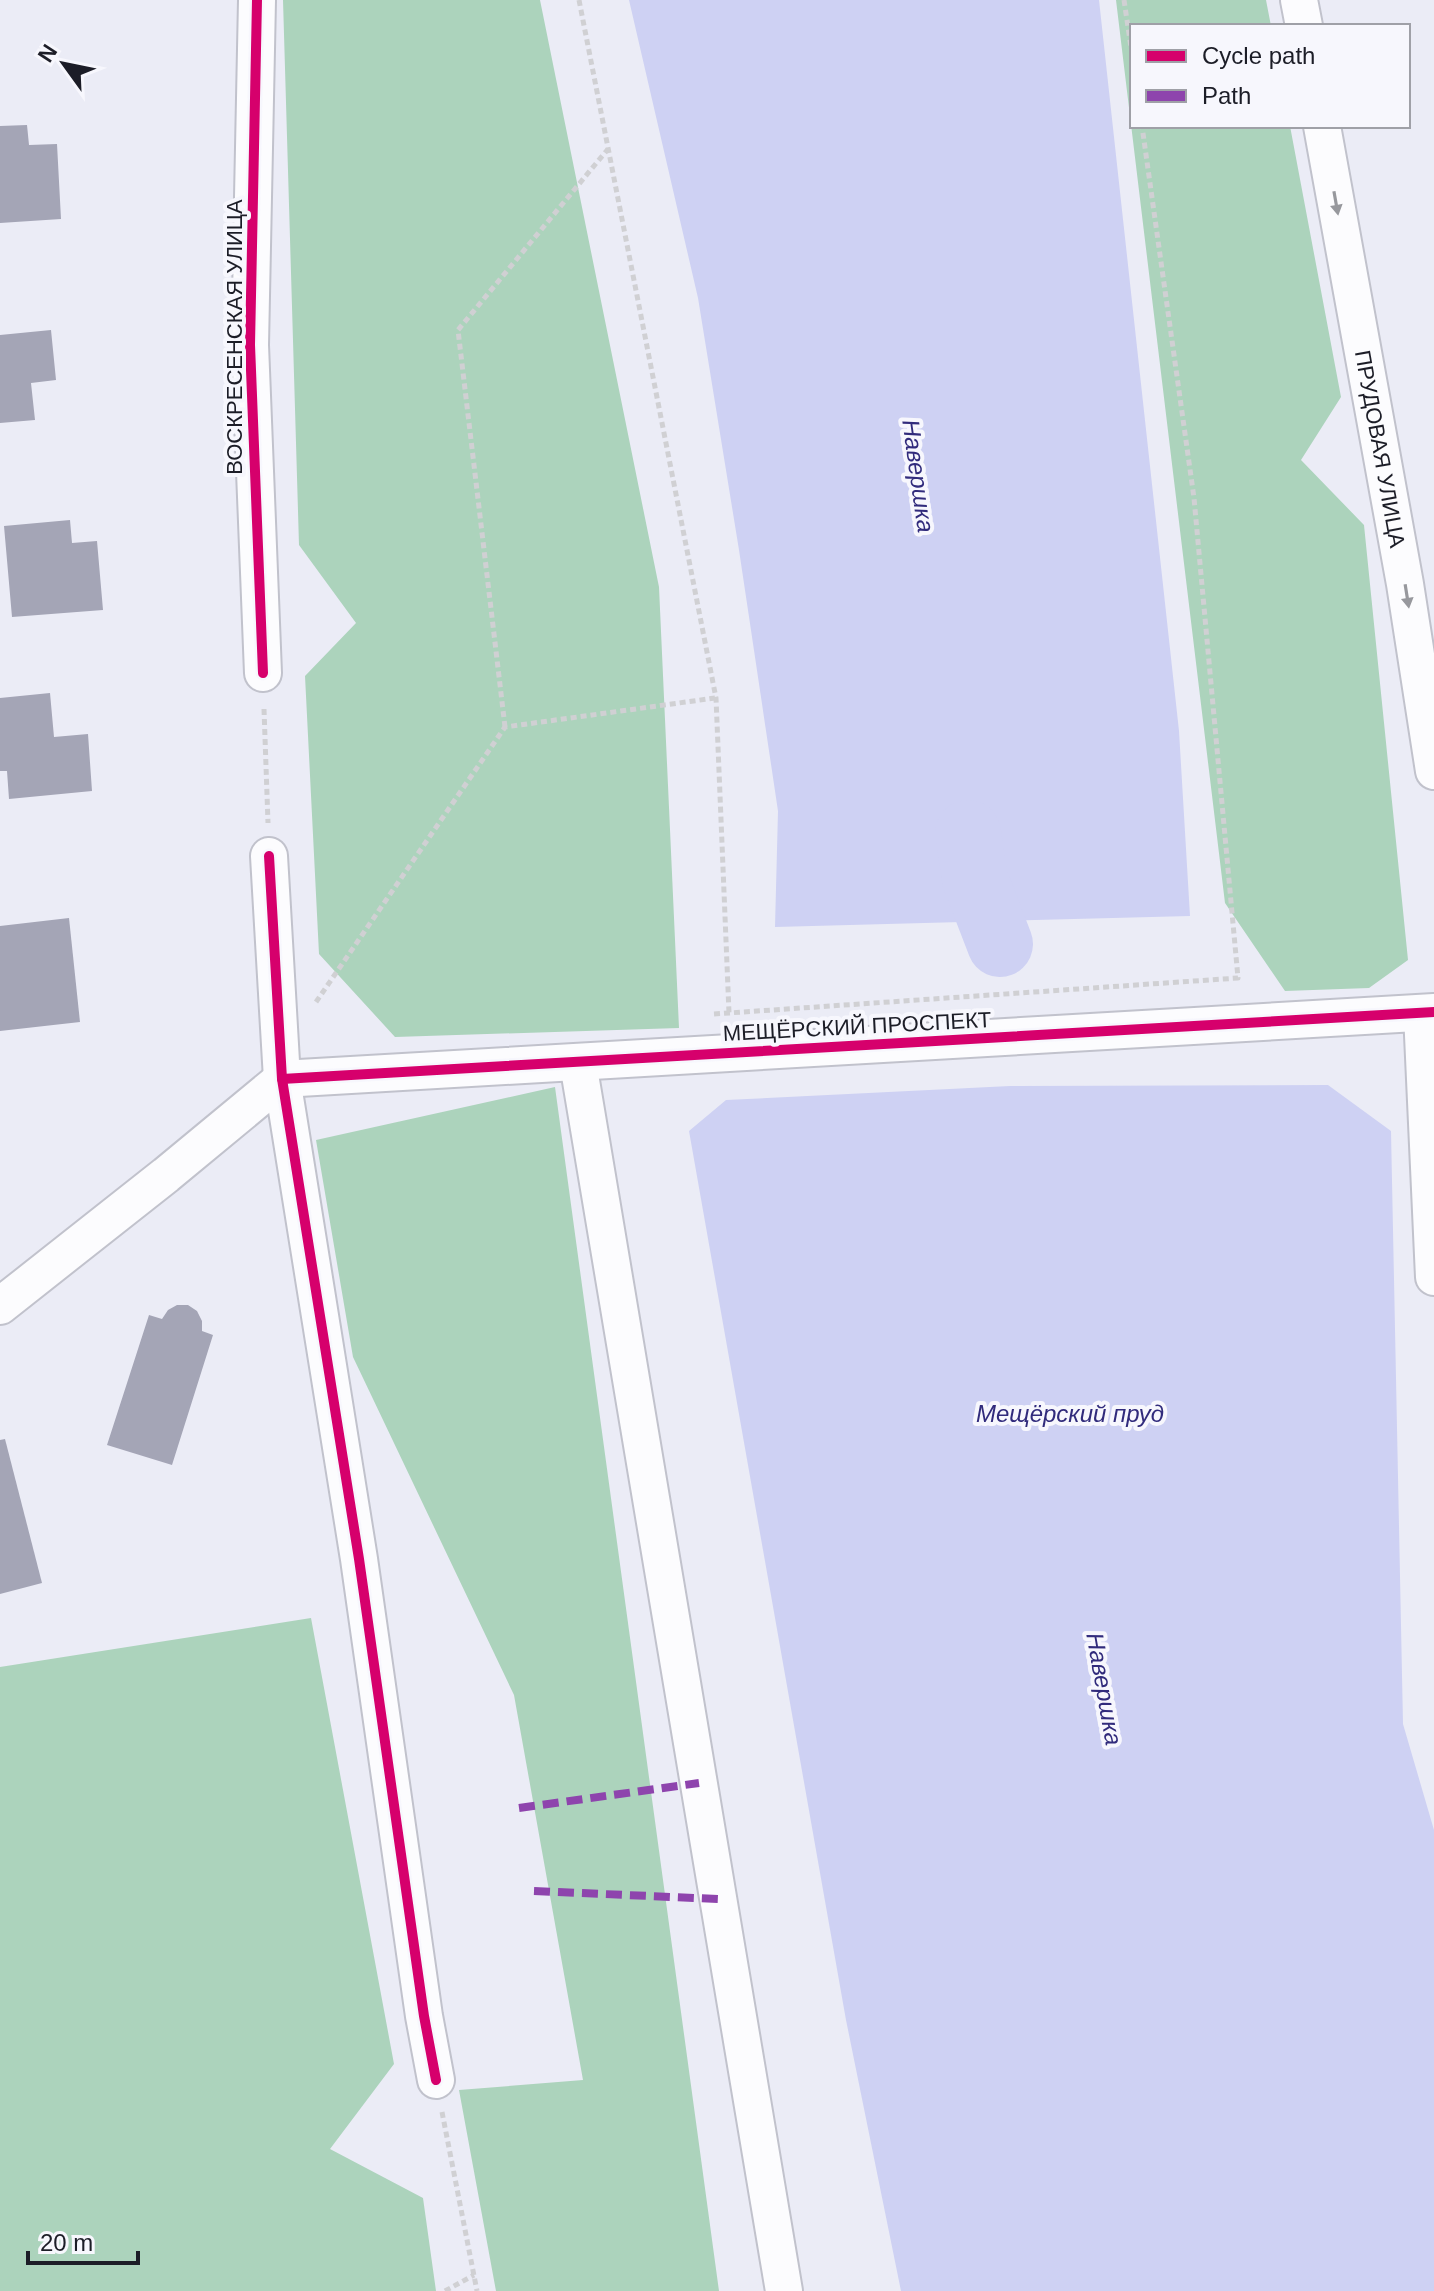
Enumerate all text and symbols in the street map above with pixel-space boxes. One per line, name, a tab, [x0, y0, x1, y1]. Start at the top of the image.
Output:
north arrow	[24, 24, 104, 104]
legend	[1130, 24, 1410, 128]
text: N	[33, 40, 62, 67]
text: Cycle path	[1202, 42, 1315, 69]
text: Path	[1202, 82, 1251, 109]
one-way arrow	[1331, 191, 1343, 216]
street label: ВОСКРЕСЕНСКАЯ УЛИЦА	[222, 199, 247, 475]
street label: ПРУДОВАЯ УЛИЦА	[1350, 348, 1410, 550]
water label: Навершка	[897, 418, 940, 534]
one-way arrow	[1402, 584, 1414, 609]
street label: МЕЩЁРСКИЙ ПРОСПЕКТ	[722, 1007, 992, 1046]
water label: Мещёрский пруд	[976, 1400, 1164, 1427]
water label: Навершка	[1081, 1630, 1128, 1747]
scale bar	[28, 2215, 138, 2265]
text: 20 m	[40, 2229, 93, 2256]

